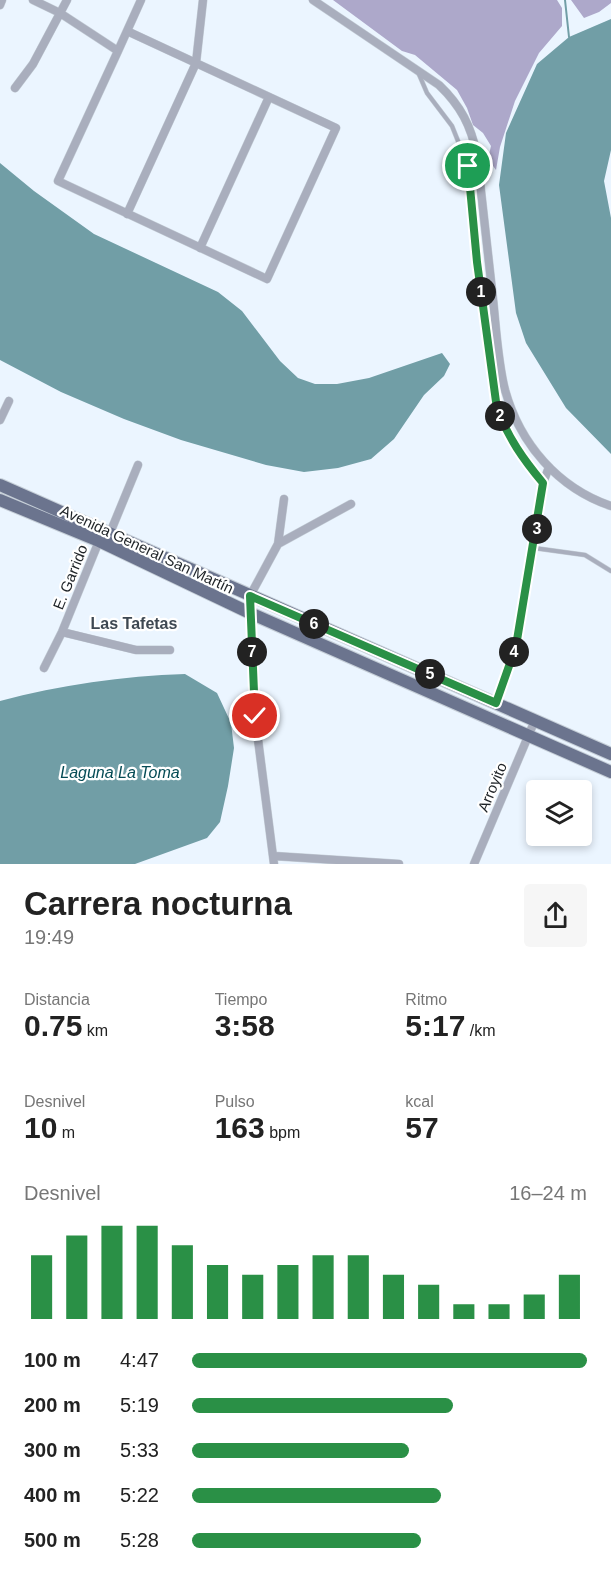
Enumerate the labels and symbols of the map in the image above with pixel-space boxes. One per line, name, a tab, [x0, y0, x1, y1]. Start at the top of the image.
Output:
pin	[442, 140, 493, 191]
pin: 1	[466, 277, 496, 307]
pin: 2	[485, 401, 515, 431]
street label: Avenida General San Martín	[58, 501, 236, 597]
pin: 3	[522, 514, 552, 544]
street label: E. Garrido	[49, 542, 91, 612]
pin: 6	[299, 609, 329, 639]
district label: Las Tafetas	[91, 615, 178, 632]
pin: 7	[237, 637, 267, 667]
pin: 4	[499, 637, 529, 667]
pin: 5	[415, 659, 445, 689]
pin	[229, 690, 280, 741]
street label: Arroyito	[474, 760, 510, 814]
water label: Laguna La Toma	[60, 764, 180, 781]

